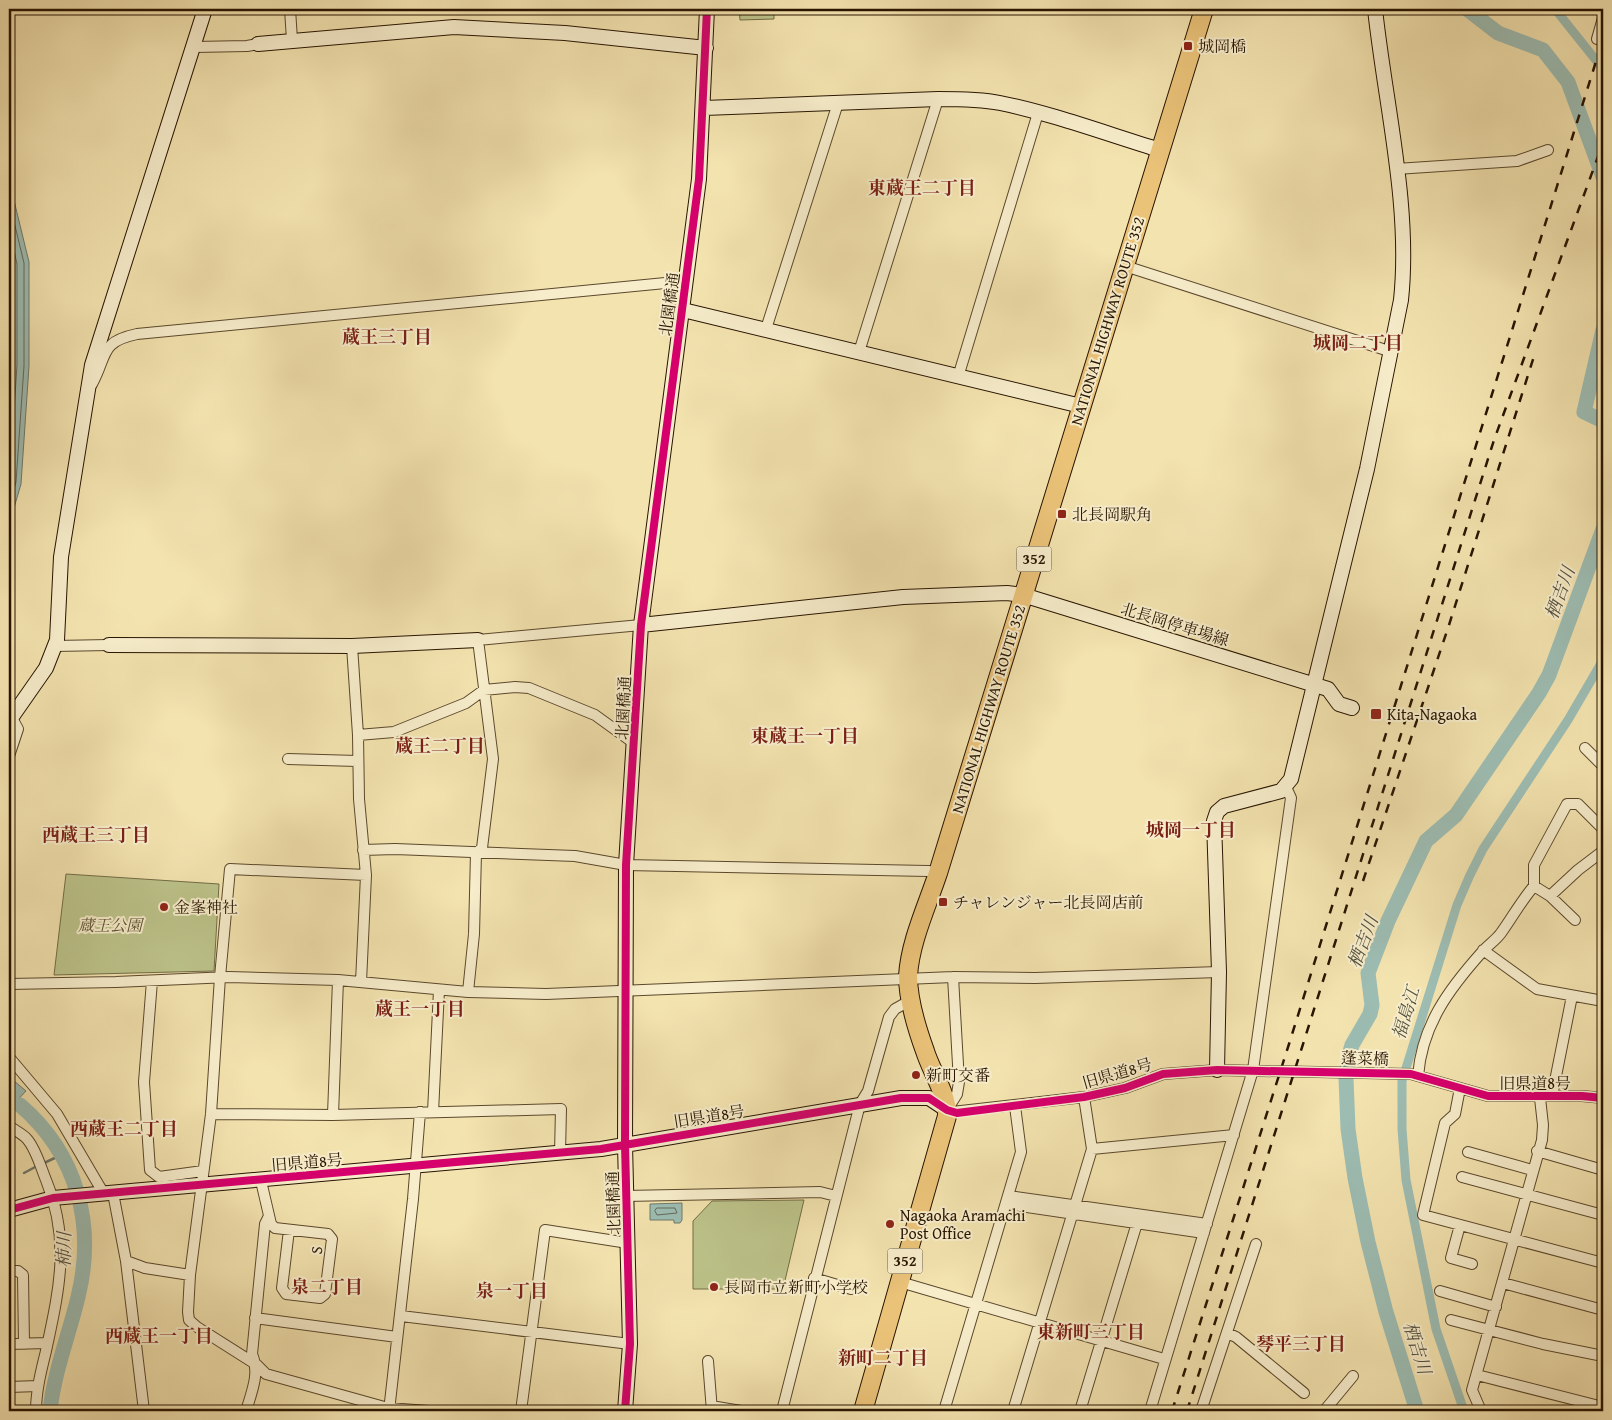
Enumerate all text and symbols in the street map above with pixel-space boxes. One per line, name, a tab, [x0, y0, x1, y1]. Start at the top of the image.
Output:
place label: 城岡橋	[1198, 34, 1246, 58]
marker: 城岡橋	[1182, 40, 1194, 52]
district label: 東蔵王二丁目	[868, 174, 976, 201]
street label: NATIONAL HIGHWAY ROUTE 352	[1064, 214, 1150, 428]
street label: 北園橋通	[653, 271, 685, 337]
district label: 蔵王三丁目	[342, 323, 432, 350]
district label: 城岡二丁目	[1313, 329, 1403, 356]
place label: 北長岡駅角	[1072, 502, 1152, 526]
marker: 北長岡駅角	[1056, 508, 1068, 520]
road number: 352	[1016, 546, 1052, 572]
water label: 栖吉川	[1538, 561, 1582, 623]
street label: 北長岡停車場線	[1118, 596, 1232, 652]
street label: NATIONAL HIGHWAY ROUTE 352	[945, 602, 1031, 816]
street label: 北園橋通	[609, 675, 637, 741]
place label: Kita-Nagaoka	[1387, 702, 1478, 726]
marker: Kita-Nagaoka	[1369, 707, 1383, 721]
district label: 東蔵王一丁目	[751, 722, 859, 749]
district label: 蔵王二丁目	[395, 732, 485, 759]
district label: 城岡一丁目	[1146, 816, 1236, 843]
district label: 西蔵王三丁目	[42, 821, 150, 848]
place label: チャレンジャー北長岡店前	[953, 890, 1143, 914]
place label: 金峯神社	[174, 895, 238, 919]
marker: チャレンジャー北長岡店前	[937, 896, 949, 908]
marker: 金峯神社	[158, 901, 170, 913]
water label: 栖吉川	[1340, 910, 1386, 972]
park label: 蔵王公園	[78, 913, 145, 937]
water label: 福島江	[1385, 980, 1427, 1043]
district label: 蔵王一丁目	[375, 995, 465, 1022]
street label: 蓬菜橋	[1341, 1045, 1389, 1071]
street label: 旧県道8号	[1079, 1052, 1155, 1094]
place label: 新町交番	[926, 1063, 990, 1087]
marker: 新町交番	[910, 1069, 922, 1081]
street label: 旧県道8号	[1499, 1071, 1571, 1095]
street label: 旧県道8号	[672, 1099, 746, 1133]
district label: 西蔵王二丁目	[70, 1115, 178, 1142]
street label: 旧県道8号	[270, 1147, 344, 1177]
street label: 北園橋通	[600, 1171, 626, 1235]
place label: Nagaoka Aramachi Post Office	[900, 1203, 1026, 1245]
marker: Nagaoka Aramachi Post Office	[884, 1218, 896, 1230]
water label: 柿川	[50, 1230, 77, 1268]
street label: S	[304, 1244, 328, 1256]
road number: 352	[888, 1248, 922, 1274]
district label: 泉二丁目	[291, 1273, 363, 1300]
place label: 長岡市立新町小学校	[724, 1275, 868, 1299]
district label: 泉一丁目	[476, 1277, 548, 1304]
marker: 長岡市立新町小学校	[708, 1281, 720, 1293]
district label: 東新町三丁目	[1037, 1318, 1145, 1345]
water label: 栖吉川	[1397, 1318, 1439, 1380]
district label: 西蔵王一丁目	[105, 1322, 213, 1349]
district label: 琴平三丁目	[1256, 1330, 1346, 1357]
district label: 新町二丁目	[838, 1344, 928, 1371]

